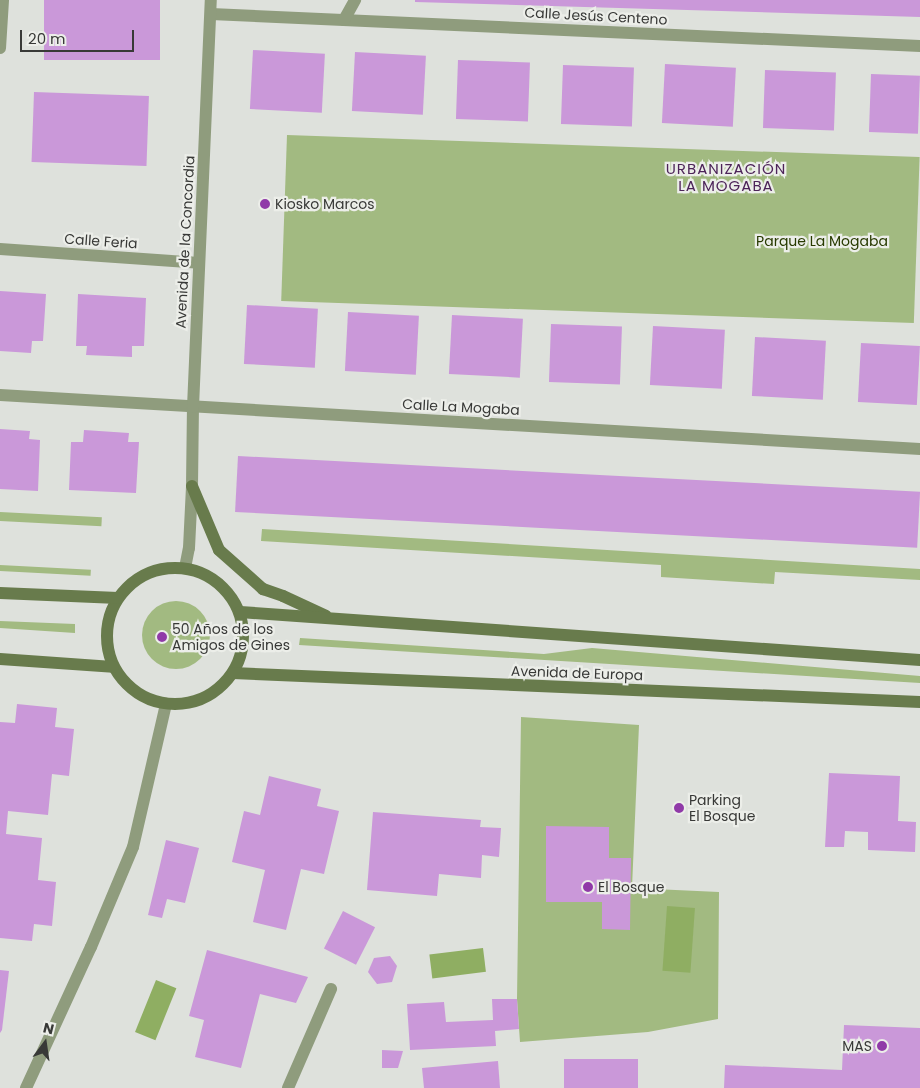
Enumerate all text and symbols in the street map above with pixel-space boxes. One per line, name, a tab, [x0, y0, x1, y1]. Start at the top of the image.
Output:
street label: Calle Jesús Centeno	[524, 4, 668, 28]
scale bar	[22, 20, 136, 52]
text: 20 m	[28, 28, 66, 49]
street label: Avenida de la Concordia	[172, 155, 198, 329]
district label: URBANIZACIÓN LA MOGABA	[664, 159, 788, 194]
place label: Kiosko Marcos	[275, 196, 375, 212]
marker: Kiosko Marcos	[259, 198, 271, 210]
street label: Calle Feria	[64, 230, 138, 252]
park label: Parque La Mogaba	[756, 233, 888, 249]
street label: Calle La Mogaba	[402, 396, 520, 418]
place label: 50 Años de los Amigos de Gines	[172, 621, 290, 654]
marker: 50 Años de los Amigos de Gines	[156, 631, 168, 643]
street label: Avenida de Europa	[511, 662, 643, 684]
place label: Parking El Bosque	[689, 792, 755, 824]
marker: Parking El Bosque	[673, 802, 685, 814]
place label: El Bosque	[598, 879, 664, 895]
marker: El Bosque	[582, 881, 594, 893]
text: N	[41, 1017, 56, 1039]
north arrow	[20, 1018, 70, 1068]
place label: MAS	[842, 1038, 872, 1054]
marker: MAS	[876, 1040, 888, 1052]

